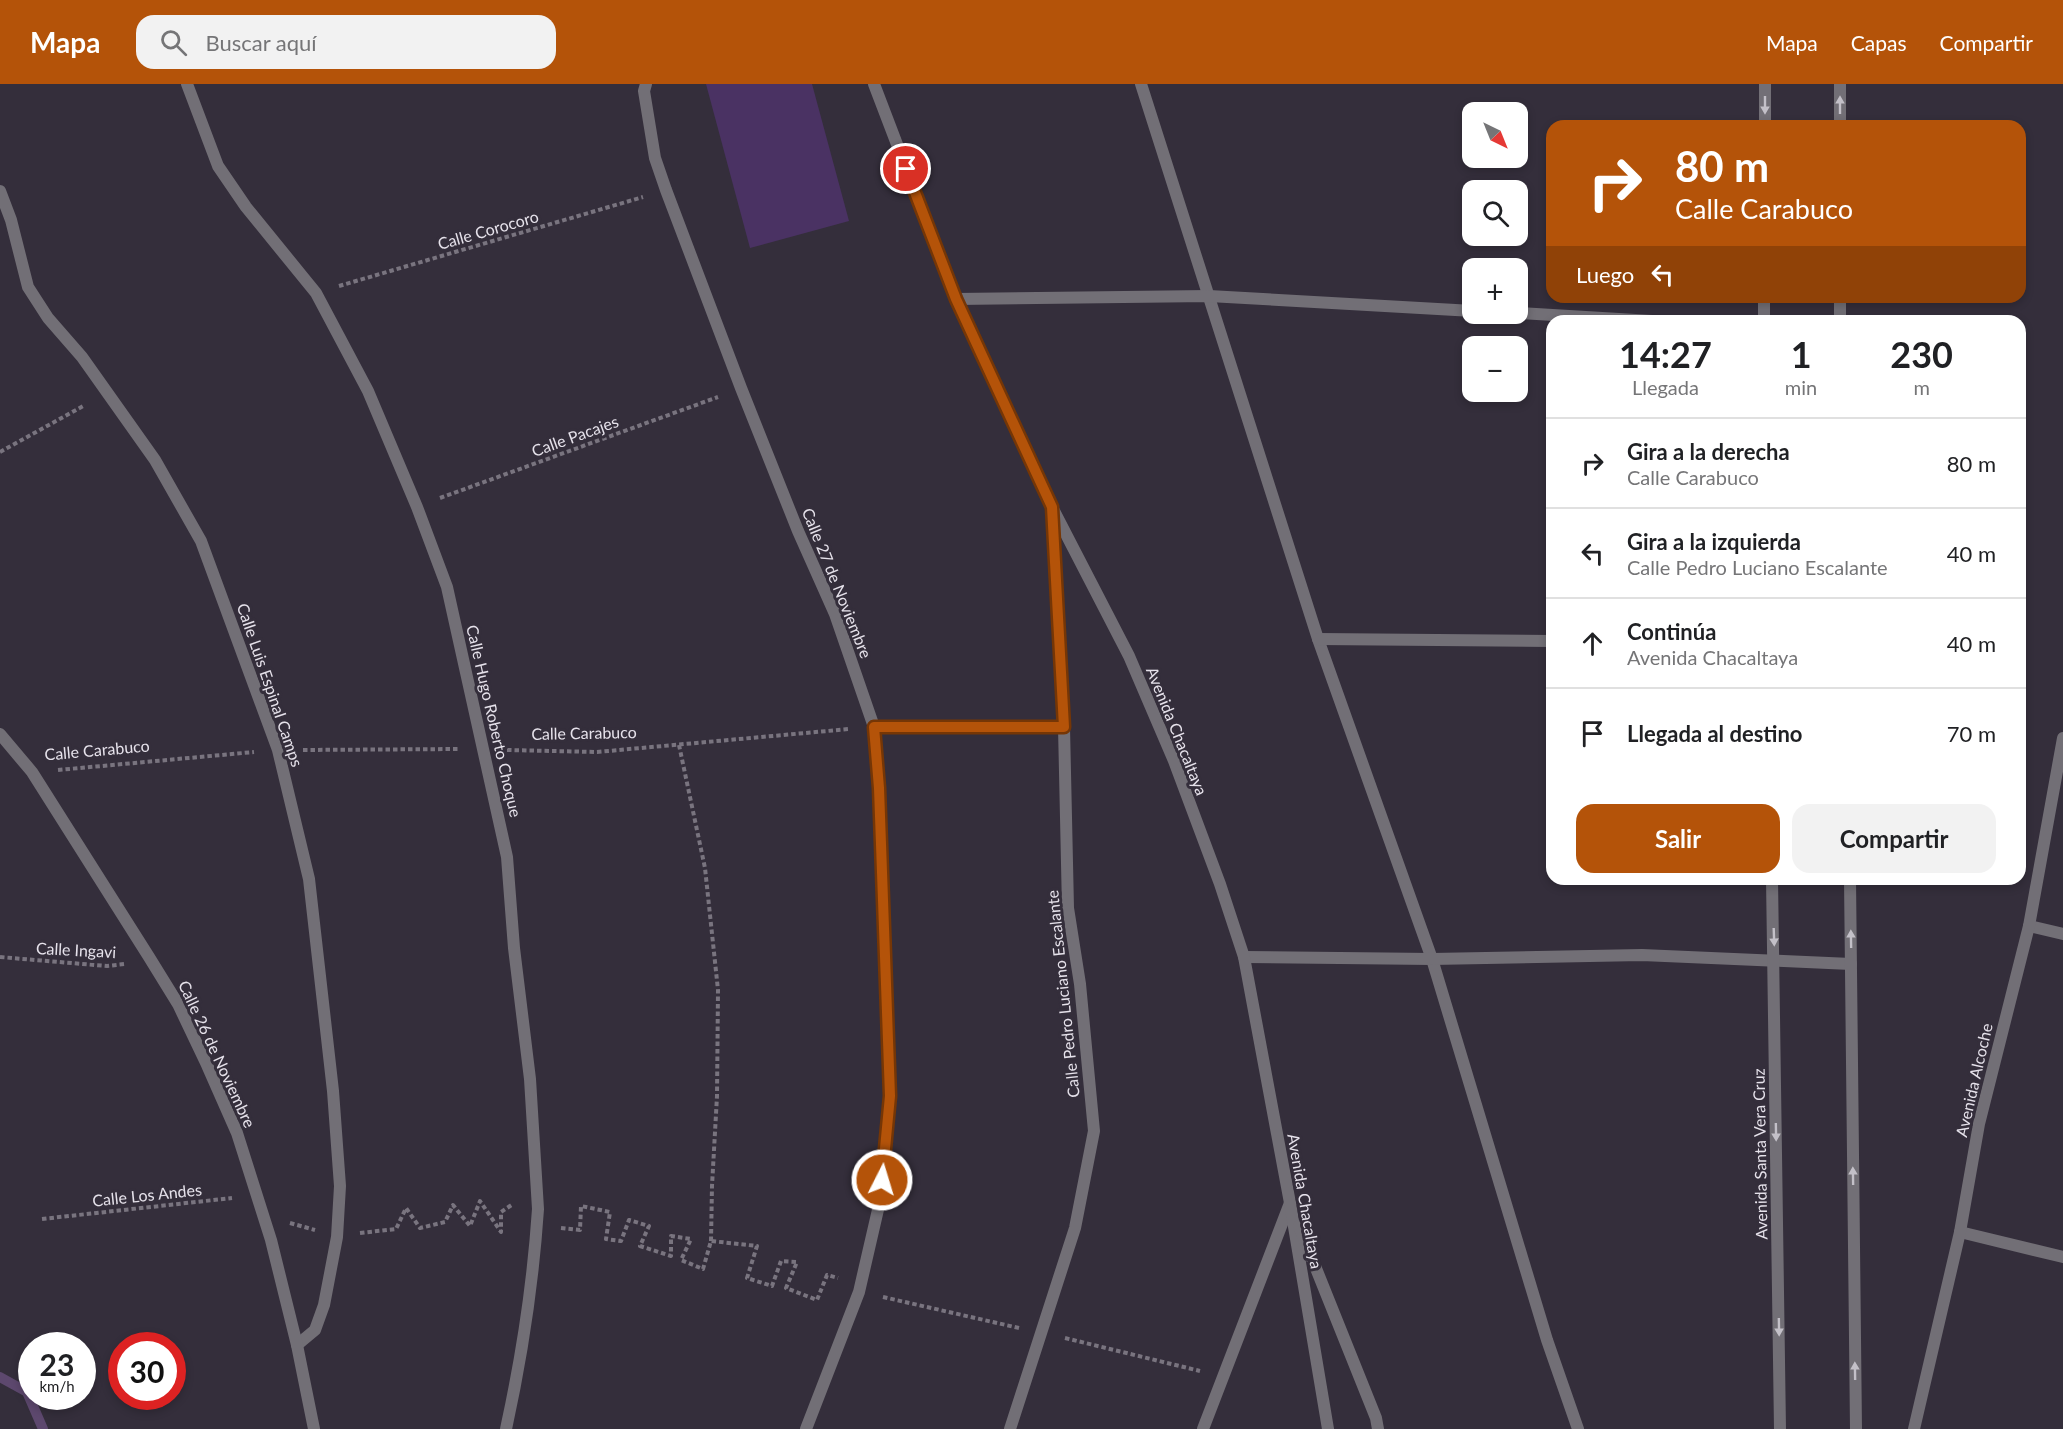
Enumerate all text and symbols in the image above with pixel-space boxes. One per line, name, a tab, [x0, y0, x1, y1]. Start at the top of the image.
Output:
search box	[136, 15, 556, 69]
text: Mapa	[30, 25, 100, 59]
icon: search	[157, 26, 190, 59]
text: Buscar aquí	[205, 29, 317, 56]
text: Mapa	[1766, 30, 1818, 55]
text: Capas	[1851, 30, 1907, 55]
text: Compartir	[1940, 30, 2033, 55]
one-way arrow	[1835, 95, 1845, 114]
one-way arrow	[1760, 96, 1770, 115]
north arrow	[1462, 102, 1528, 168]
map controls	[1462, 102, 1528, 402]
text: 80 m	[1675, 141, 1769, 191]
pin	[880, 143, 931, 194]
icon: right	[1576, 144, 1654, 222]
icon: arrive	[889, 152, 922, 185]
button: search	[1462, 180, 1528, 246]
text: Calle Carabuco	[1675, 192, 1853, 225]
street label: Calle Corocoro	[435, 206, 540, 253]
button: +	[1462, 258, 1528, 324]
icon: left	[1646, 258, 1679, 291]
text: Luego	[1576, 261, 1634, 288]
text: 14:27	[1619, 332, 1712, 376]
text: 1	[1791, 332, 1812, 376]
text: 230	[1890, 332, 1953, 376]
button: −	[1462, 336, 1528, 402]
text: Llegada	[1632, 375, 1699, 399]
text: min	[1785, 375, 1817, 399]
text: m	[1913, 375, 1930, 399]
street label: Calle Pacajes	[529, 411, 621, 460]
text: Gira a la derecha	[1627, 438, 1790, 465]
icon: right	[1576, 447, 1609, 480]
text: 80 m	[1947, 450, 1996, 477]
text: Calle Carabuco	[1627, 465, 1759, 489]
street label: Calle 27 de Noviembre	[799, 505, 876, 661]
text: Gira a la izquierda	[1627, 528, 1801, 555]
icon: left	[1576, 537, 1609, 570]
text: 40 m	[1947, 540, 1996, 567]
text: Calle Pedro Luciano Escalante	[1627, 555, 1888, 579]
street label: Calle Luis Espinal Camps	[234, 601, 307, 769]
text: Continúa	[1627, 618, 1716, 645]
street label: Calle Hugo Roberto Choque	[463, 623, 526, 819]
icon: ahead	[1576, 627, 1609, 660]
text: 40 m	[1947, 630, 1996, 657]
text: Avenida Chacaltaya	[1627, 645, 1798, 669]
street label: Avenida Chacaltaya	[1143, 664, 1212, 798]
icon: arrive	[1576, 717, 1609, 750]
text: Llegada al destino	[1627, 720, 1803, 747]
text: 70 m	[1947, 720, 1996, 747]
street label: Calle Carabuco	[531, 722, 637, 743]
street label: Calle Carabuco	[44, 735, 150, 764]
button: Salir	[1576, 804, 1780, 873]
button: Compartir	[1792, 804, 1996, 873]
street label: Calle Pedro Luciano Escalante	[1042, 889, 1083, 1099]
one-way arrow	[1769, 928, 1779, 947]
one-way arrow	[1846, 929, 1856, 948]
street label: Calle Ingavi	[35, 938, 117, 961]
street label: Calle 26 de Noviembre	[175, 977, 260, 1130]
street label: Avenida Alcoche	[1951, 1021, 1996, 1139]
street label: Avenida Santa Vera Cruz	[1749, 1068, 1770, 1240]
one-way arrow	[1772, 1123, 1781, 1142]
street label: Avenida Chacaltaya	[1284, 1132, 1327, 1270]
position arrow	[850, 1148, 914, 1212]
one-way arrow	[1848, 1166, 1858, 1185]
street label: Calle Los Andes	[91, 1179, 203, 1210]
one-way arrow	[1774, 1318, 1784, 1337]
speed limit sign: 30	[108, 1332, 186, 1410]
text: 23	[40, 1346, 74, 1382]
one-way arrow	[1850, 1361, 1860, 1380]
text: km/h	[39, 1377, 75, 1395]

